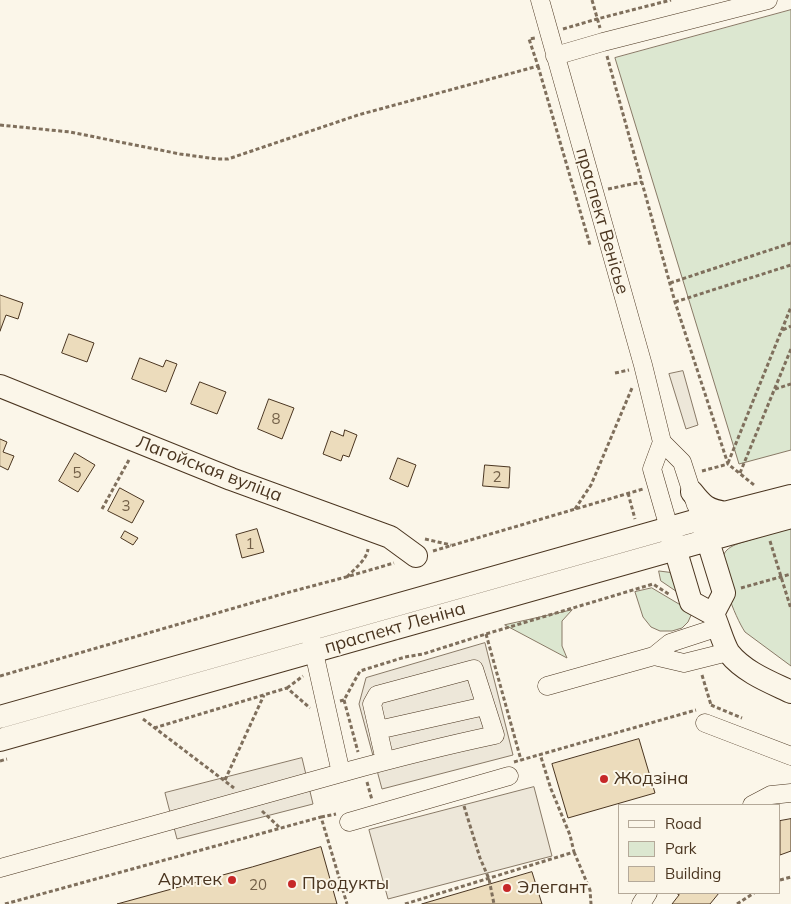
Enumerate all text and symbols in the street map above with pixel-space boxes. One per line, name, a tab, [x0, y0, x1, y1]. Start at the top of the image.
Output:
street label: праспект Венісье	[571, 145, 633, 297]
house number: 8	[272, 410, 280, 428]
street label: Лагойская вуліца	[133, 431, 285, 507]
house number: 5	[73, 464, 81, 482]
house number: 2	[493, 468, 501, 486]
house number: 3	[122, 497, 130, 515]
house number: 1	[246, 535, 254, 553]
street label: праспект Леніна	[322, 598, 468, 658]
place label: Жодзіна	[614, 768, 689, 790]
marker: Жодзіна	[598, 773, 610, 785]
legend	[618, 804, 781, 894]
text: Road	[665, 814, 702, 833]
text: Park	[665, 839, 697, 858]
text: Building	[665, 864, 721, 883]
place label: Армтек	[158, 869, 222, 891]
place label: Продукты	[302, 873, 389, 895]
marker: Армтек	[226, 874, 238, 886]
house number: 20	[249, 876, 267, 894]
place label: Элегант	[517, 877, 588, 899]
marker: Продукты	[286, 878, 298, 890]
marker: Элегант	[501, 882, 513, 894]

